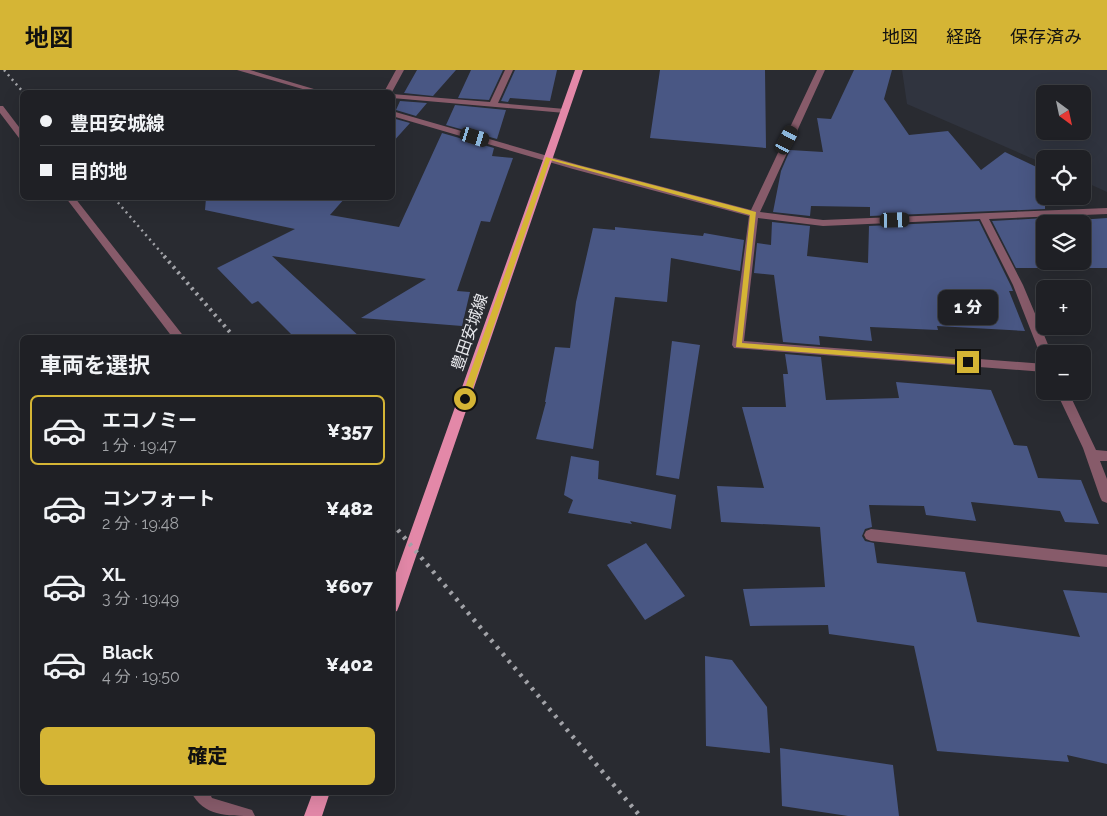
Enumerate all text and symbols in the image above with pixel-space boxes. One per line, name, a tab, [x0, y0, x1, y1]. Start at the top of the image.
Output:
text: 地図	[25, 23, 73, 52]
text: 地図	[882, 26, 918, 47]
text: 経路	[946, 26, 982, 47]
text: 保存済み	[1010, 26, 1082, 47]
north arrow	[1036, 85, 1091, 140]
map controls	[1036, 85, 1091, 400]
text: 豊田安城線	[70, 112, 165, 134]
car	[773, 123, 800, 157]
car	[458, 125, 491, 149]
button: locate	[1036, 150, 1091, 205]
text: 目的地	[70, 160, 127, 182]
car	[879, 212, 910, 228]
button: layers	[1036, 215, 1091, 270]
button: +	[1036, 280, 1091, 335]
callout: 1 分	[938, 290, 998, 324]
street label: 豊田安城線	[447, 291, 491, 373]
text: 1 分	[954, 298, 982, 317]
button: −	[1036, 345, 1091, 400]
route end	[957, 351, 979, 373]
text: 車両を選択	[40, 352, 150, 378]
route start	[454, 388, 476, 410]
icon: car	[42, 408, 87, 453]
text: エコノミー	[102, 409, 197, 431]
text: ¥357	[327, 419, 373, 441]
text: 1 分 · 19:47	[102, 436, 177, 455]
icon: car	[42, 486, 87, 531]
text: コンフォート	[102, 487, 215, 509]
text: ¥482	[326, 497, 373, 519]
text: 2 分 · 19:48	[102, 514, 179, 533]
text: XL	[102, 563, 125, 585]
icon: car	[42, 564, 87, 609]
text: ¥607	[325, 575, 373, 597]
text: 3 分 · 19:49	[102, 589, 179, 608]
text: Black	[102, 641, 153, 663]
icon: car	[42, 642, 87, 687]
text: ¥402	[326, 653, 373, 675]
text: 4 分 · 19:50	[102, 667, 180, 686]
button: 確定	[40, 727, 375, 785]

